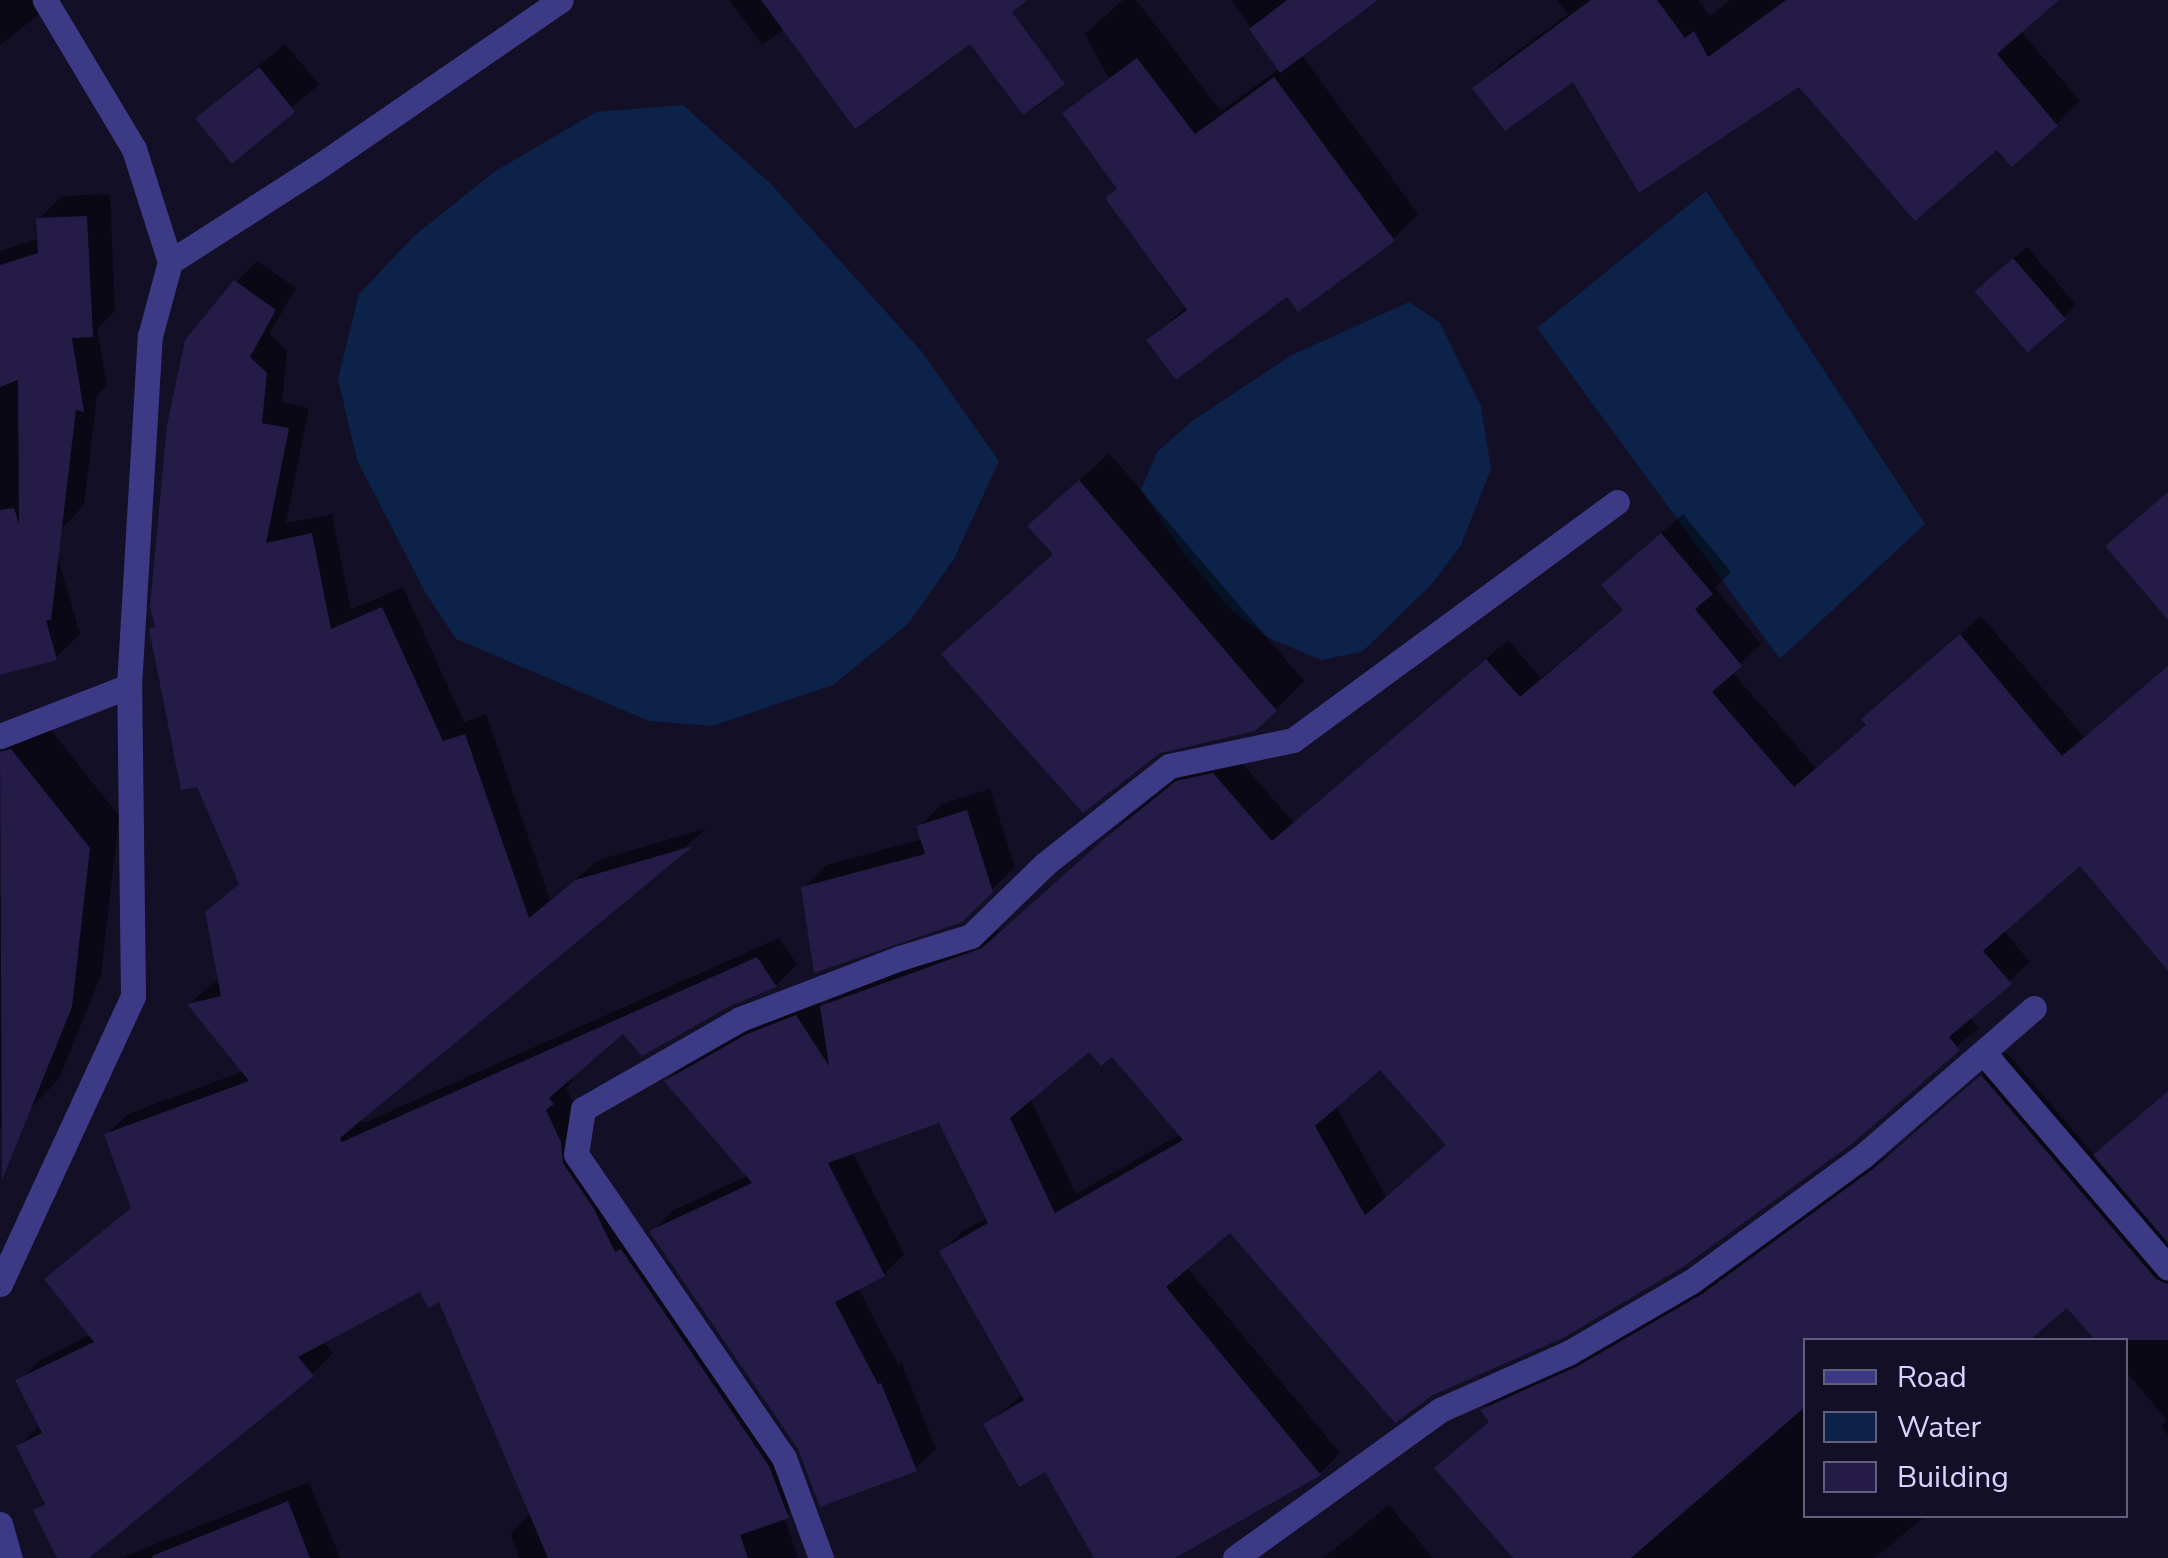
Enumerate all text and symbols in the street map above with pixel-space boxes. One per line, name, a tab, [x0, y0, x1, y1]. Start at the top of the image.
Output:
legend	[1803, 1338, 2128, 1518]
text: Road	[1897, 1357, 1967, 1398]
text: Water	[1897, 1407, 1981, 1448]
text: Building	[1897, 1457, 2009, 1498]

